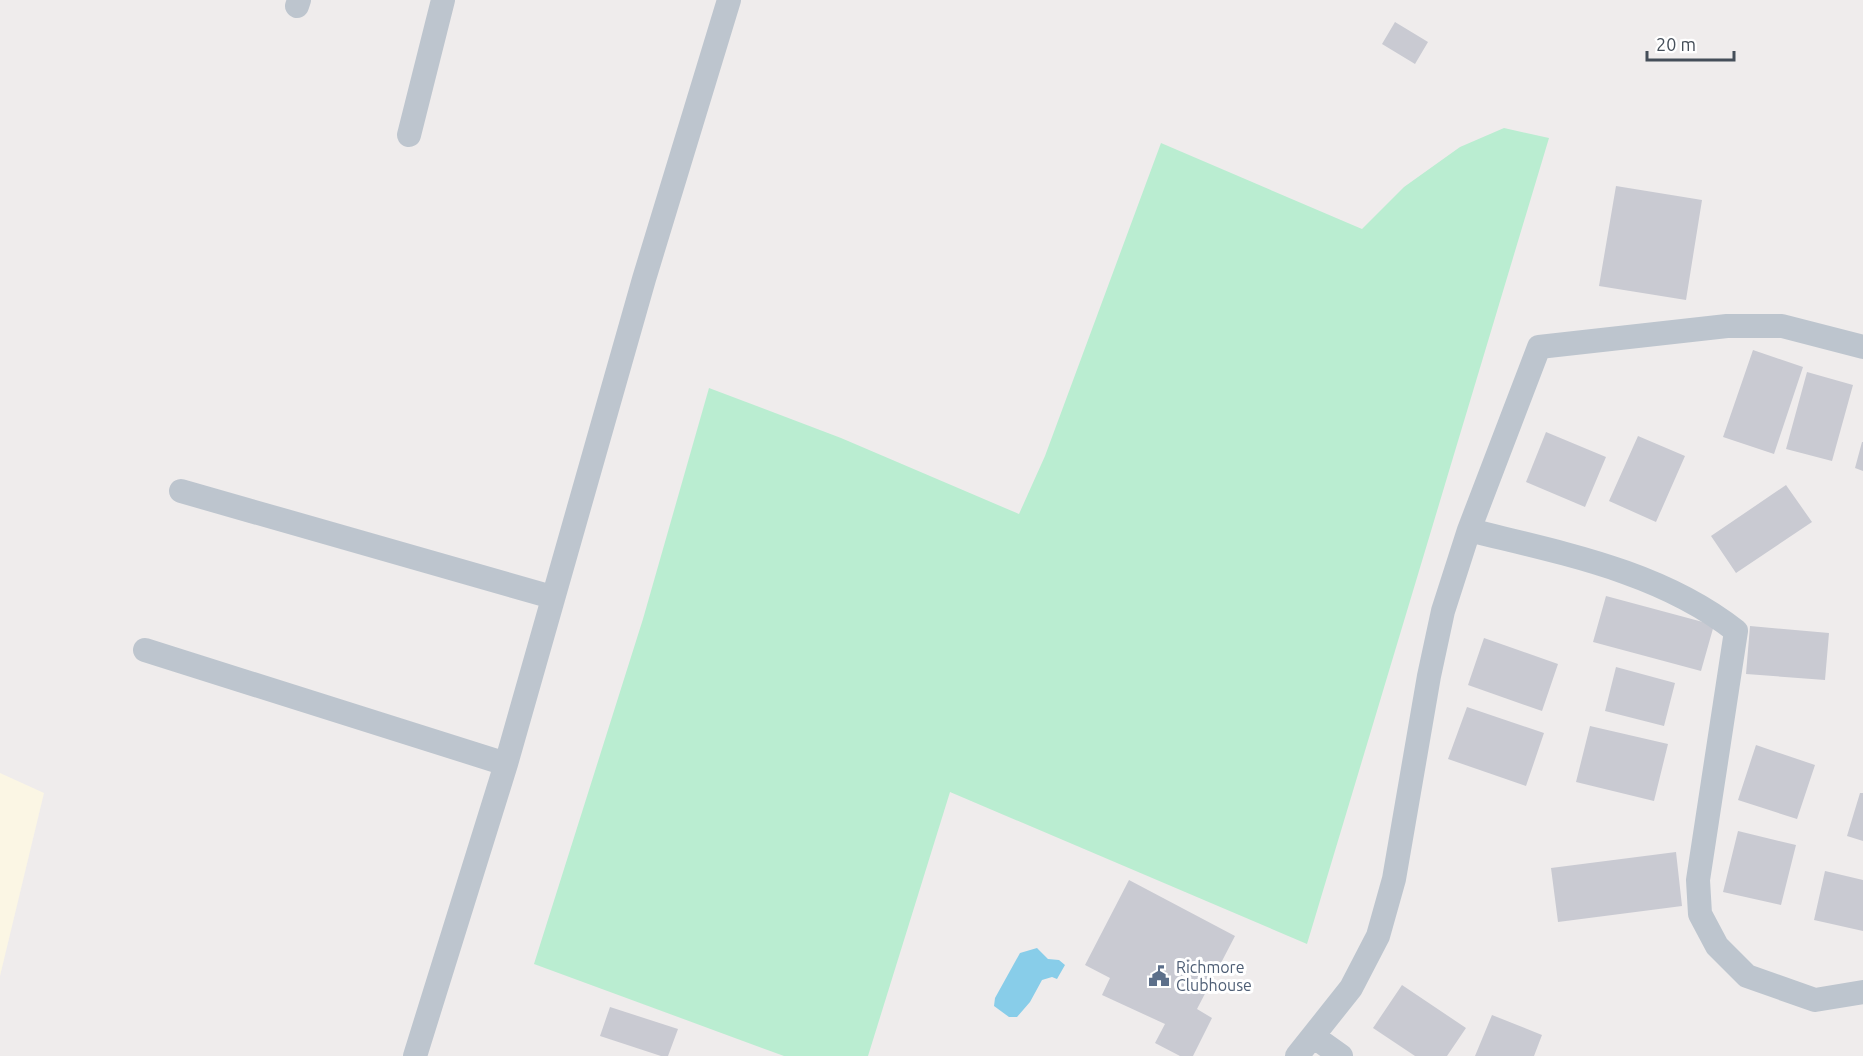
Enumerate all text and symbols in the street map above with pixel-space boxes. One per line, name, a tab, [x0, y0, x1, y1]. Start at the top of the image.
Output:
scale bar	[1647, 24, 1734, 62]
text: 20 m	[1656, 34, 1696, 54]
place label: Richmore Clubhouse	[1176, 958, 1252, 994]
public building icon: Richmore Clubhouse	[1147, 964, 1171, 988]

